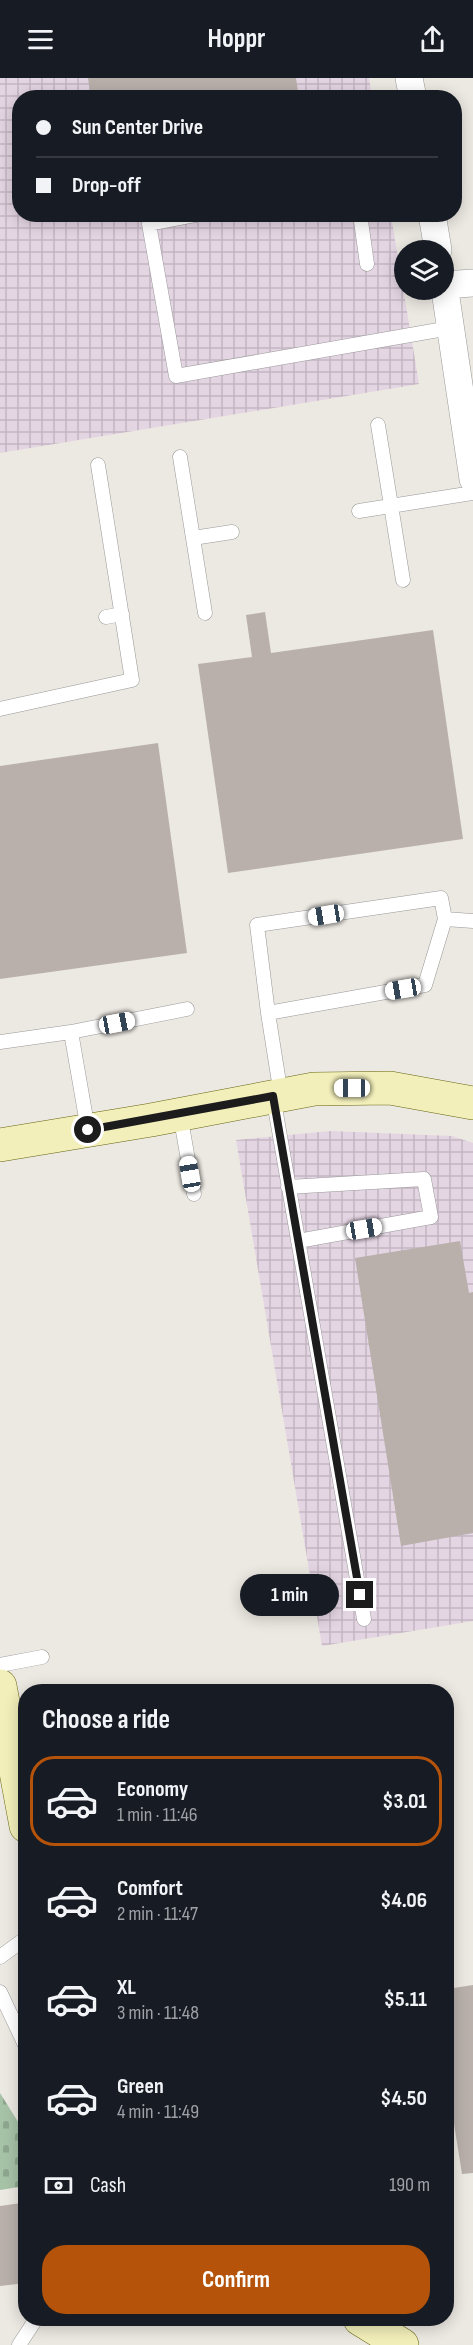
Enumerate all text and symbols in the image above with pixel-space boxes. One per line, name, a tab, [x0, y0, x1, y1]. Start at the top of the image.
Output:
icon: menu	[24, 23, 57, 56]
text: Hoppr	[208, 23, 265, 55]
icon: share	[416, 23, 449, 56]
text: Sun Center Drive	[72, 114, 203, 141]
text: Drop-off	[72, 172, 141, 199]
map controls	[394, 240, 454, 300]
button: layers	[394, 240, 454, 300]
car	[307, 903, 345, 927]
car	[384, 977, 422, 1001]
car	[98, 1011, 136, 1035]
car	[334, 1079, 370, 1097]
route start	[74, 1116, 101, 1143]
car	[178, 1155, 202, 1193]
car	[345, 1217, 383, 1241]
callout: 1 min	[240, 1574, 339, 1616]
route end	[346, 1581, 373, 1608]
text: 1 min	[271, 1583, 308, 1607]
text: Choose a ride	[42, 1704, 170, 1736]
icon: car	[45, 1774, 99, 1828]
text: Economy	[117, 1776, 188, 1803]
text: $3.01	[382, 1788, 427, 1815]
text: 1 min · 11:46	[117, 1803, 198, 1827]
icon: car	[45, 1873, 99, 1927]
text: Comfort	[117, 1875, 183, 1902]
text: $4.06	[380, 1887, 427, 1914]
text: 2 min · 11:47	[117, 1902, 198, 1926]
icon: car	[45, 1972, 99, 2026]
text: XL	[117, 1974, 136, 2001]
text: $5.11	[384, 1986, 427, 2013]
text: 3 min · 11:48	[117, 2001, 199, 2025]
icon: car	[45, 2071, 99, 2125]
text: Green	[117, 2073, 164, 2100]
text: $4.50	[380, 2085, 427, 2112]
text: 4 min · 11:49	[117, 2100, 199, 2124]
icon: cash	[42, 2169, 75, 2202]
text: Cash	[90, 2172, 126, 2199]
text: 190 m	[389, 2173, 430, 2197]
button: Confirm	[42, 2245, 430, 2314]

